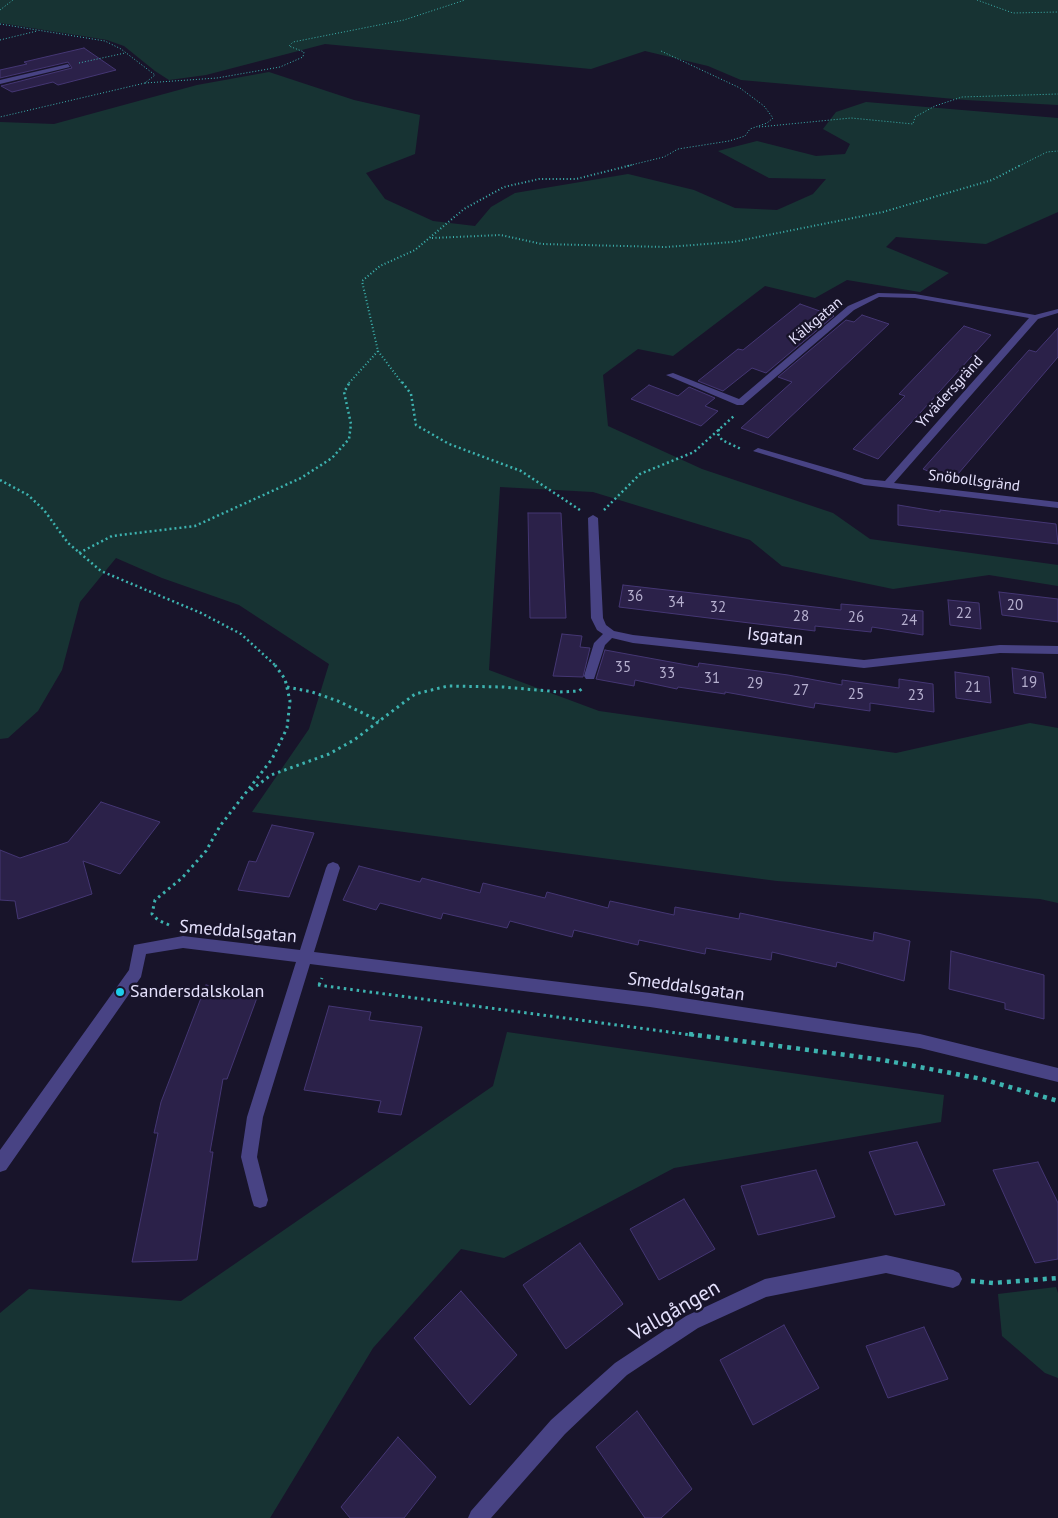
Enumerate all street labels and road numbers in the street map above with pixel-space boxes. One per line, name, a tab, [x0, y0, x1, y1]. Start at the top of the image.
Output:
street label: Kälkgatan	[786, 293, 846, 349]
street label: Yrvädersgränd	[913, 352, 987, 432]
street label: Snöbollsgränd	[927, 466, 1021, 496]
street label: Isgatan	[746, 623, 804, 651]
street label: Smeddalsgatan	[178, 916, 298, 948]
street label: Smeddalsgatan	[626, 968, 746, 1006]
street label: Vallgången	[625, 1275, 725, 1347]

